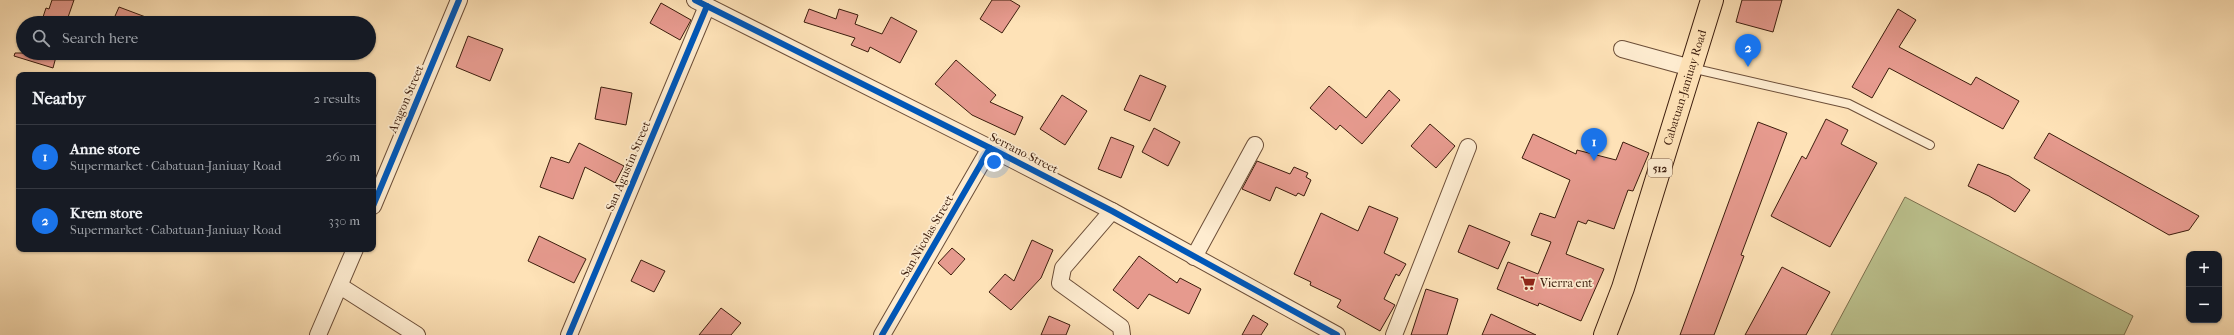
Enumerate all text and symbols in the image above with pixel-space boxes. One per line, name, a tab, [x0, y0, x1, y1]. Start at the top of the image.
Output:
search box	[16, 16, 376, 60]
icon: search	[30, 27, 52, 49]
street label: Cabatuan-Janiuay Road	[1660, 28, 1709, 147]
text: Search here	[62, 29, 138, 47]
pin: 2	[1735, 34, 1761, 67]
street label: Aragon Street	[385, 62, 427, 136]
text: Nearby	[32, 88, 86, 108]
text: 2 results	[314, 91, 360, 106]
street label: San Agustin Street	[603, 118, 653, 213]
pin: 1	[1581, 128, 1607, 161]
street label: Serrano Street	[987, 130, 1061, 177]
text: Anne store	[70, 140, 140, 158]
text: 1	[43, 149, 47, 164]
text: 260 m	[326, 149, 360, 164]
your location	[984, 152, 1004, 172]
text: Supermarket · Cabatuan-Janiuay Road	[70, 158, 281, 173]
road number: 512	[1648, 159, 1672, 177]
street label: San Nicolas Street	[898, 192, 957, 280]
text: Krem store	[70, 204, 142, 222]
text: 2	[42, 213, 48, 228]
text: 330 m	[329, 213, 360, 228]
text: Supermarket · Cabatuan-Janiuay Road	[70, 222, 281, 237]
map controls	[2186, 251, 2222, 323]
button: +	[2186, 251, 2222, 287]
supermarket icon: Vierra ent	[1519, 274, 1537, 292]
place label: Vierra ent	[1539, 276, 1593, 290]
button: −	[2186, 287, 2222, 323]

